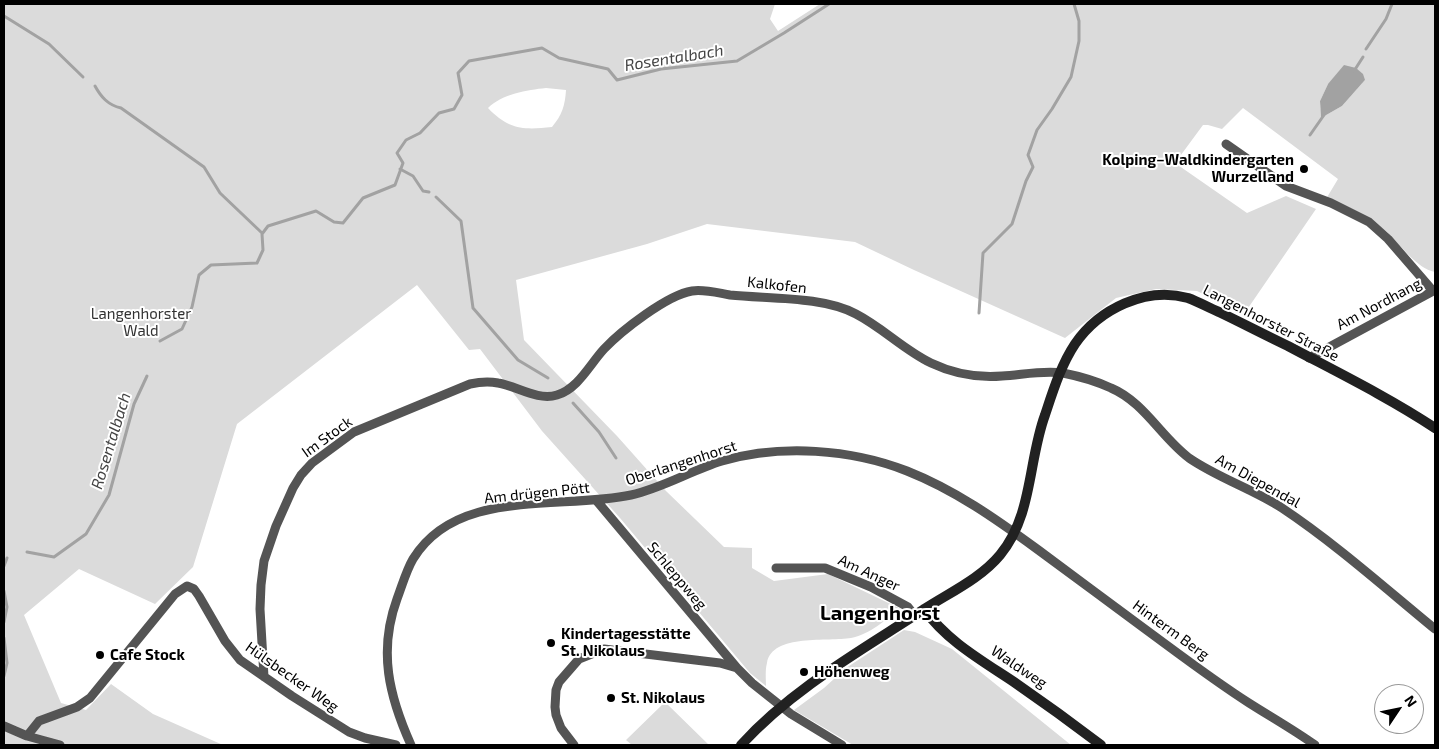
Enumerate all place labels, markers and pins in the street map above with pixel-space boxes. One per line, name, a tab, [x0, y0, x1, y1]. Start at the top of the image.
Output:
place label: Kolping–Waldkindergarten Wurzelland	[1102, 151, 1294, 186]
marker: Kolping–Waldkindergarten Wurzelland	[1298, 163, 1310, 175]
place label: Kindertagesstätte St. Nikolaus	[561, 625, 691, 660]
marker: Kindertagesstätte St. Nikolaus	[545, 637, 557, 649]
place label: Cafe Stock	[110, 646, 185, 664]
marker: Cafe Stock	[94, 649, 106, 661]
place label: Höhenweg	[814, 663, 890, 681]
marker: Höhenweg	[798, 666, 810, 678]
place label: St. Nikolaus	[621, 689, 705, 707]
marker: St. Nikolaus	[605, 692, 617, 704]

